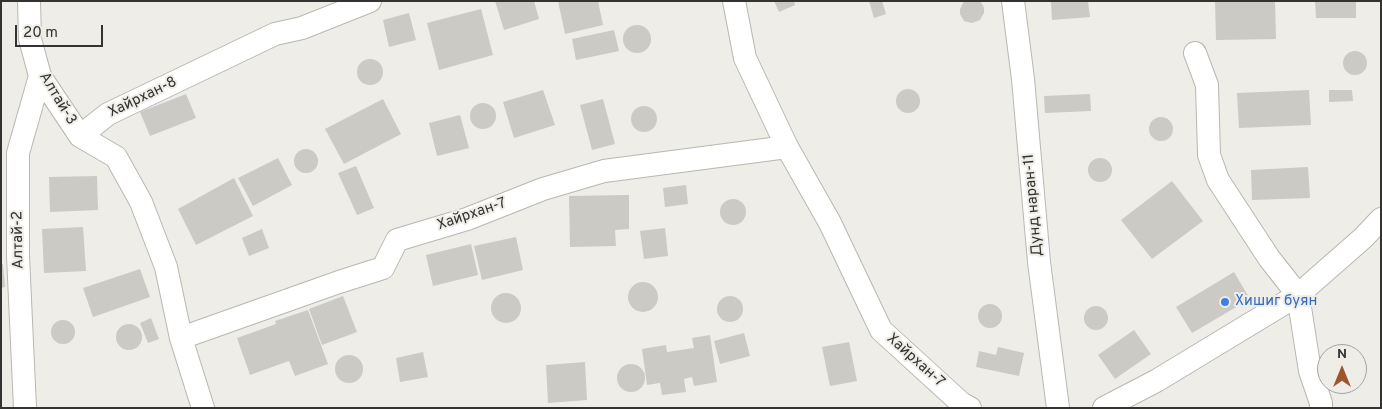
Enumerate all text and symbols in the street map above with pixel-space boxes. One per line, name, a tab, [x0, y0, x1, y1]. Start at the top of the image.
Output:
scale bar	[18, 15, 105, 47]
text: 20 m	[23, 24, 58, 43]
street label: Алтай-3	[34, 69, 80, 129]
street label: Хайрхан-8	[106, 74, 180, 122]
street label: Дунд наран-11	[1021, 153, 1047, 257]
street label: Хайрхан-7	[435, 195, 509, 235]
street label: Алтай-2	[9, 211, 29, 269]
place label: Хишиг буян	[1235, 293, 1317, 311]
marker: Хишиг буян	[1219, 296, 1231, 308]
street label: Хайрхан-7	[882, 330, 948, 392]
north arrow	[1317, 344, 1367, 394]
text: N	[1337, 346, 1347, 363]

